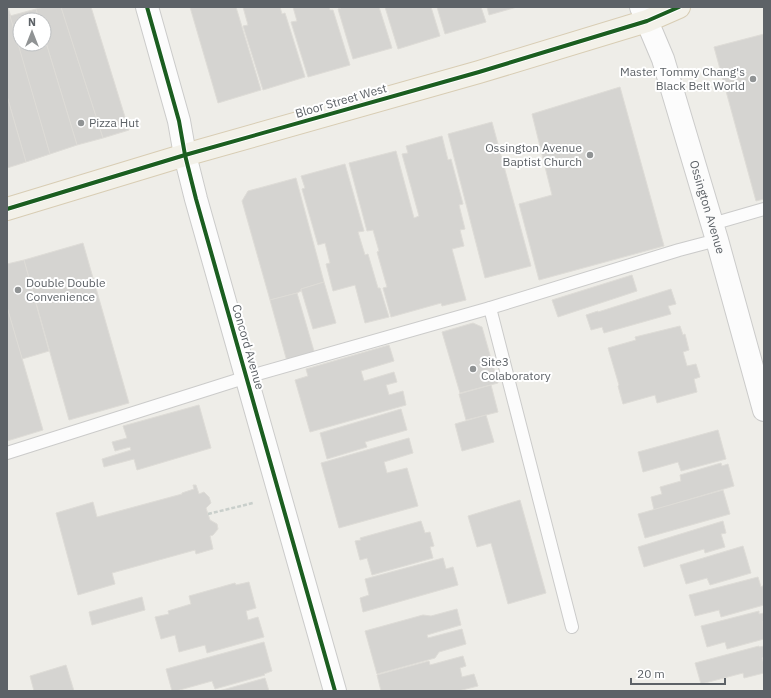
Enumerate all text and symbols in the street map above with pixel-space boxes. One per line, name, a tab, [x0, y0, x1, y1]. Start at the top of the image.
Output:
north arrow	[12, 12, 52, 52]
text: N	[28, 15, 36, 29]
place label: Master Tommy Chang's Black Belt World	[620, 64, 745, 93]
marker: Master Tommy Chang's Black Belt World	[748, 74, 758, 84]
street label: Bloor Street West	[293, 80, 388, 121]
place label: Pizza Hut	[89, 115, 139, 130]
marker: Pizza Hut	[76, 118, 86, 128]
place label: Ossington Avenue Baptist Church	[485, 140, 582, 169]
marker: Ossington Avenue Baptist Church	[585, 150, 595, 160]
street label: Ossington Avenue	[687, 158, 729, 256]
place label: Double Double Convenience	[26, 275, 106, 304]
marker: Double Double Convenience	[13, 285, 23, 295]
street label: Concord Avenue	[229, 303, 268, 392]
place label: Site3 Colaboratory	[481, 354, 551, 383]
marker: Site3 Colaboratory	[468, 364, 478, 374]
scale bar	[631, 660, 725, 686]
text: 20 m	[637, 666, 665, 681]

